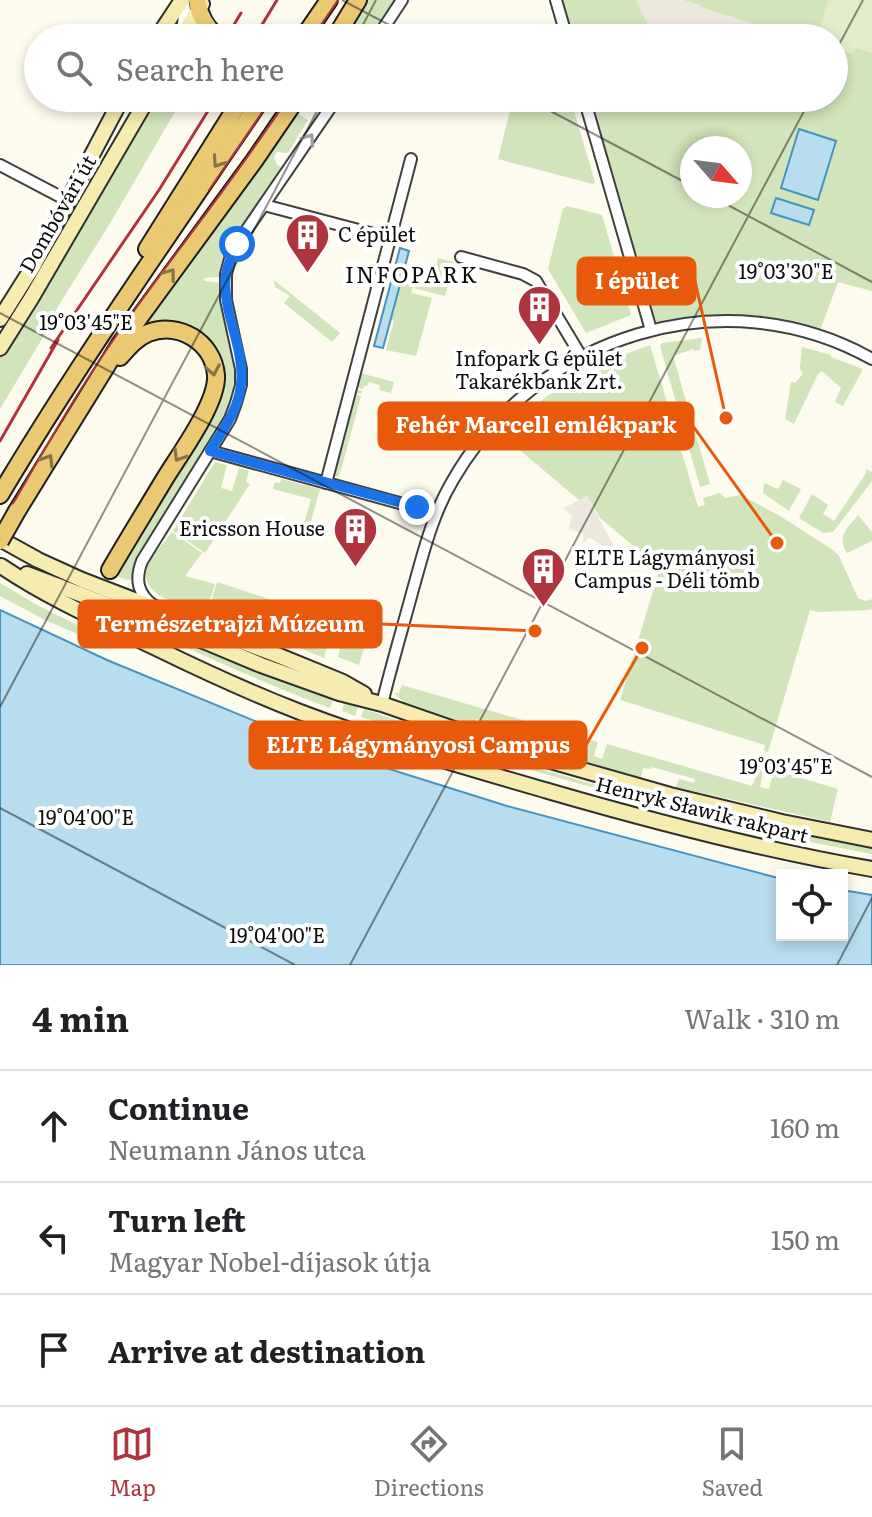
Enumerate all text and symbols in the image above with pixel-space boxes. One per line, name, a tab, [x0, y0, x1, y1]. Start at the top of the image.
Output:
search box	[24, 24, 848, 112]
icon: search	[52, 46, 96, 90]
text: Search here	[116, 46, 284, 90]
one-way arrow	[299, 133, 314, 147]
north arrow	[680, 136, 752, 208]
street label: Dombóvári út	[10, 149, 102, 277]
one-way arrow	[213, 154, 228, 168]
building icon: C épület	[283, 211, 331, 274]
place label: C épület	[338, 218, 416, 248]
route start	[219, 226, 255, 262]
text: 19°03'30"E	[739, 255, 833, 285]
district label: INFOPARK	[345, 257, 479, 290]
callout: I épület	[578, 258, 695, 304]
text: I épület	[595, 263, 680, 296]
one-way arrow	[160, 269, 175, 283]
building icon: Infopark G épület Takarékbank Zrt.	[515, 283, 563, 346]
text: 19°03'45"E	[39, 306, 133, 336]
place label: Infopark G épület Takarékbank Zrt.	[455, 342, 623, 395]
one-way arrow	[204, 363, 221, 376]
callout: Fehér Marcell emlékpark	[379, 403, 693, 449]
text: Fehér Marcell emlékpark	[395, 407, 677, 440]
one-way arrow	[173, 447, 189, 462]
one-way arrow	[38, 454, 54, 469]
route end	[399, 489, 435, 525]
building icon: Ericsson House	[332, 505, 380, 568]
place label: Ericsson House	[179, 512, 325, 542]
place label: ELTE Lágymányosi Campus - Déli tömb	[574, 541, 760, 594]
building icon: ELTE Lágymányosi Campus - Déli tömb	[519, 546, 567, 609]
callout: Természetrajzi Múzeum	[79, 601, 381, 647]
text: Természetrajzi Múzeum	[95, 606, 365, 639]
callout: ELTE Lágymányosi Campus	[250, 722, 586, 768]
text: ELTE Lágymányosi Campus	[266, 727, 570, 760]
text: 19°03'45"E	[739, 750, 833, 780]
street label: Henryk Sławik rakpart	[593, 767, 812, 849]
text: 19°04'00"E	[38, 801, 134, 831]
map controls	[776, 869, 848, 941]
button: locate	[776, 869, 848, 941]
text: 19°04'00"E	[229, 919, 325, 949]
text: 4 min	[32, 992, 129, 1042]
text: Walk · 310 m	[684, 998, 840, 1037]
text: Continue	[108, 1085, 249, 1129]
icon: ahead	[32, 1104, 76, 1148]
text: 160 m	[770, 1107, 840, 1146]
text: Neumann János utca	[108, 1129, 366, 1168]
text: Turn left	[108, 1197, 246, 1241]
icon: left	[32, 1216, 76, 1260]
text: 150 m	[771, 1219, 840, 1258]
text: Magyar Nobel-díjasok útja	[108, 1241, 431, 1280]
icon: arrive	[32, 1328, 76, 1372]
text: Arrive at destination	[108, 1328, 425, 1372]
tab: Map	[109, 1422, 156, 1503]
tab: Directions	[374, 1422, 484, 1503]
tab: Saved	[702, 1422, 763, 1503]

